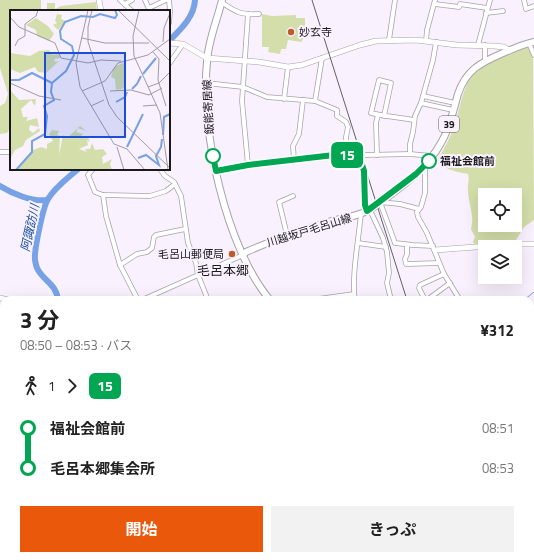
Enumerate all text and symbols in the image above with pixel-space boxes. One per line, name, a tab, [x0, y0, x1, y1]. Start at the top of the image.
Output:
inset map	[10, 10, 170, 170]
place label: 妙玄寺	[299, 24, 332, 40]
marker: 妙玄寺	[286, 27, 296, 37]
street label: 飯能寄居線	[199, 79, 217, 135]
road number: 39	[439, 116, 459, 132]
line badge: 15	[329, 142, 365, 168]
text: 15	[339, 144, 355, 165]
unlabelled marker	[205, 148, 221, 164]
marker: 福祉会館前	[421, 153, 437, 169]
place label: 福祉会館前	[440, 153, 495, 169]
map controls	[478, 188, 522, 284]
button: locate	[478, 188, 522, 232]
water label: 阿諏訪川	[15, 200, 44, 253]
street label: 川越坂戸毛呂山線	[265, 209, 353, 251]
button: layers	[478, 240, 522, 284]
place label: 毛呂山郵便局	[158, 246, 224, 262]
marker: 毛呂山郵便局	[227, 249, 237, 259]
district label: 毛呂本郷	[197, 260, 249, 280]
text: 3 分	[20, 303, 59, 337]
text: ¥312	[480, 319, 514, 342]
text: 08:50 – 08:53 · バス	[20, 335, 132, 355]
icon: walk	[20, 375, 42, 397]
icon: forward	[61, 375, 83, 397]
text: 15	[97, 375, 113, 396]
text: 1	[48, 376, 55, 396]
text: 福祉会館前	[50, 417, 125, 440]
text: 08:51	[482, 418, 514, 438]
text: 毛呂本郷集会所	[50, 457, 155, 480]
text: 08:53	[482, 458, 514, 478]
button: 開始	[20, 506, 263, 552]
button: きっぷ	[271, 506, 514, 552]

